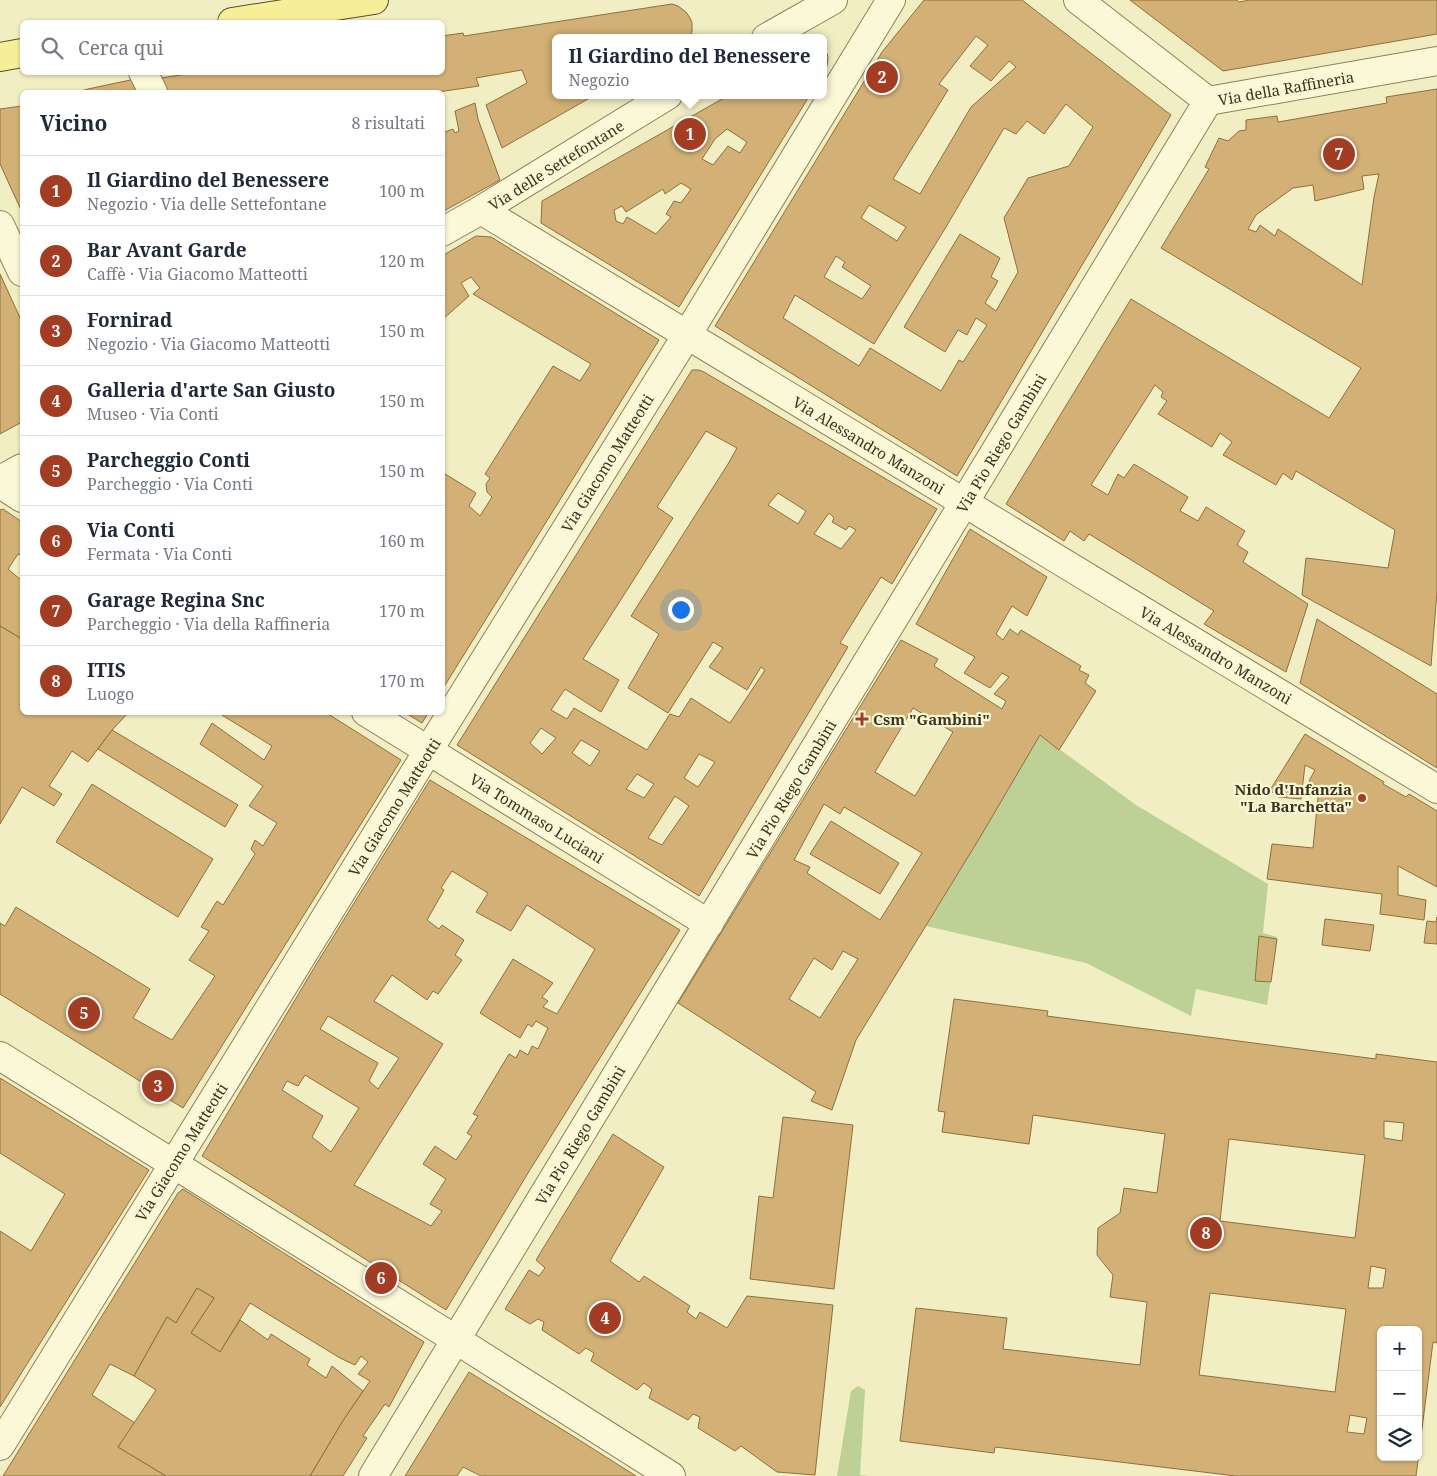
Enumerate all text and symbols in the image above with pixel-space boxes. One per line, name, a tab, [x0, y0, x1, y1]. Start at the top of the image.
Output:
search box	[20, 20, 445, 75]
icon: search	[38, 34, 66, 62]
popup	[552, 34, 827, 99]
text: Cerca qui	[78, 35, 164, 61]
text: Il Giardino del Benessere	[568, 43, 811, 69]
pin: 2	[866, 58, 898, 96]
street label: Via della Raffineria	[1217, 66, 1355, 110]
text: Negozio	[568, 69, 630, 91]
text: Vicino	[40, 109, 107, 137]
text: 8 risultati	[352, 112, 425, 134]
street label: Via delle Settefontane	[485, 115, 627, 215]
pin: 1	[674, 115, 706, 153]
pin: 7	[1323, 135, 1355, 173]
text: Il Giardino del Benessere	[87, 167, 329, 193]
text: 1	[51, 180, 61, 202]
text: 100 m	[379, 180, 425, 202]
text: Negozio · Via delle Settefontane	[87, 193, 327, 215]
text: Bar Avant Garde	[87, 237, 247, 263]
text: 2	[51, 250, 61, 272]
text: 120 m	[379, 250, 425, 272]
text: Caffè · Via Giacomo Matteotti	[87, 263, 308, 285]
text: Fornirad	[87, 307, 172, 333]
text: 3	[51, 320, 61, 342]
text: 150 m	[379, 320, 425, 342]
text: Negozio · Via Giacomo Matteotti	[87, 333, 330, 355]
street label: Via Pio Riego Gambini	[952, 370, 1051, 516]
text: Galleria d'arte San Giusto	[87, 377, 335, 403]
text: 4	[51, 390, 61, 412]
text: 150 m	[379, 390, 425, 412]
street label: Via Giacomo Matteotti	[556, 390, 658, 536]
street label: Via Alessandro Manzoni	[789, 392, 949, 498]
text: Museo · Via Conti	[87, 403, 219, 425]
text: Parcheggio Conti	[87, 447, 250, 473]
text: 5	[51, 460, 61, 482]
text: 150 m	[379, 460, 425, 482]
text: Parcheggio · Via Conti	[87, 473, 253, 495]
text: Via Conti	[87, 517, 175, 543]
text: 6	[51, 530, 61, 552]
text: 160 m	[379, 530, 425, 552]
text: Fermata · Via Conti	[87, 543, 232, 565]
text: Garage Regina Snc	[87, 587, 265, 613]
your location	[668, 597, 694, 623]
text: 7	[51, 600, 61, 622]
text: 170 m	[379, 600, 425, 622]
street label: Via Alessandro Manzoni	[1136, 602, 1296, 708]
text: Parcheggio · Via della Raffineria	[87, 613, 330, 635]
text: ITIS	[87, 657, 126, 683]
text: 8	[51, 670, 61, 692]
text: 170 m	[379, 670, 425, 692]
text: Luogo	[87, 683, 134, 705]
place label: Csm "Gambini"	[873, 709, 990, 729]
marker: Csm "Gambini"	[855, 712, 869, 726]
street label: Via Pio Riego Gambini	[742, 716, 841, 862]
street label: Via Giacomo Matteotti	[343, 734, 445, 880]
street label: Via Tommaso Luciani	[466, 769, 608, 868]
place label: Nido d'Infanzia "La Barchetta"	[1235, 779, 1352, 816]
marker: Nido d'Infanzia "La Barchetta"	[1356, 792, 1368, 804]
pin: 5	[68, 994, 100, 1032]
street label: Via Pio Riego Gambini	[531, 1062, 630, 1208]
pin: 3	[142, 1067, 174, 1105]
street label: Via Giacomo Matteotti	[130, 1079, 232, 1225]
pin: 8	[1190, 1214, 1222, 1252]
pin: 6	[365, 1259, 397, 1297]
pin: 4	[589, 1299, 621, 1337]
map controls	[1377, 1326, 1422, 1461]
button: +	[1377, 1326, 1422, 1371]
button: −	[1377, 1371, 1422, 1416]
button: layers	[1377, 1416, 1422, 1461]

